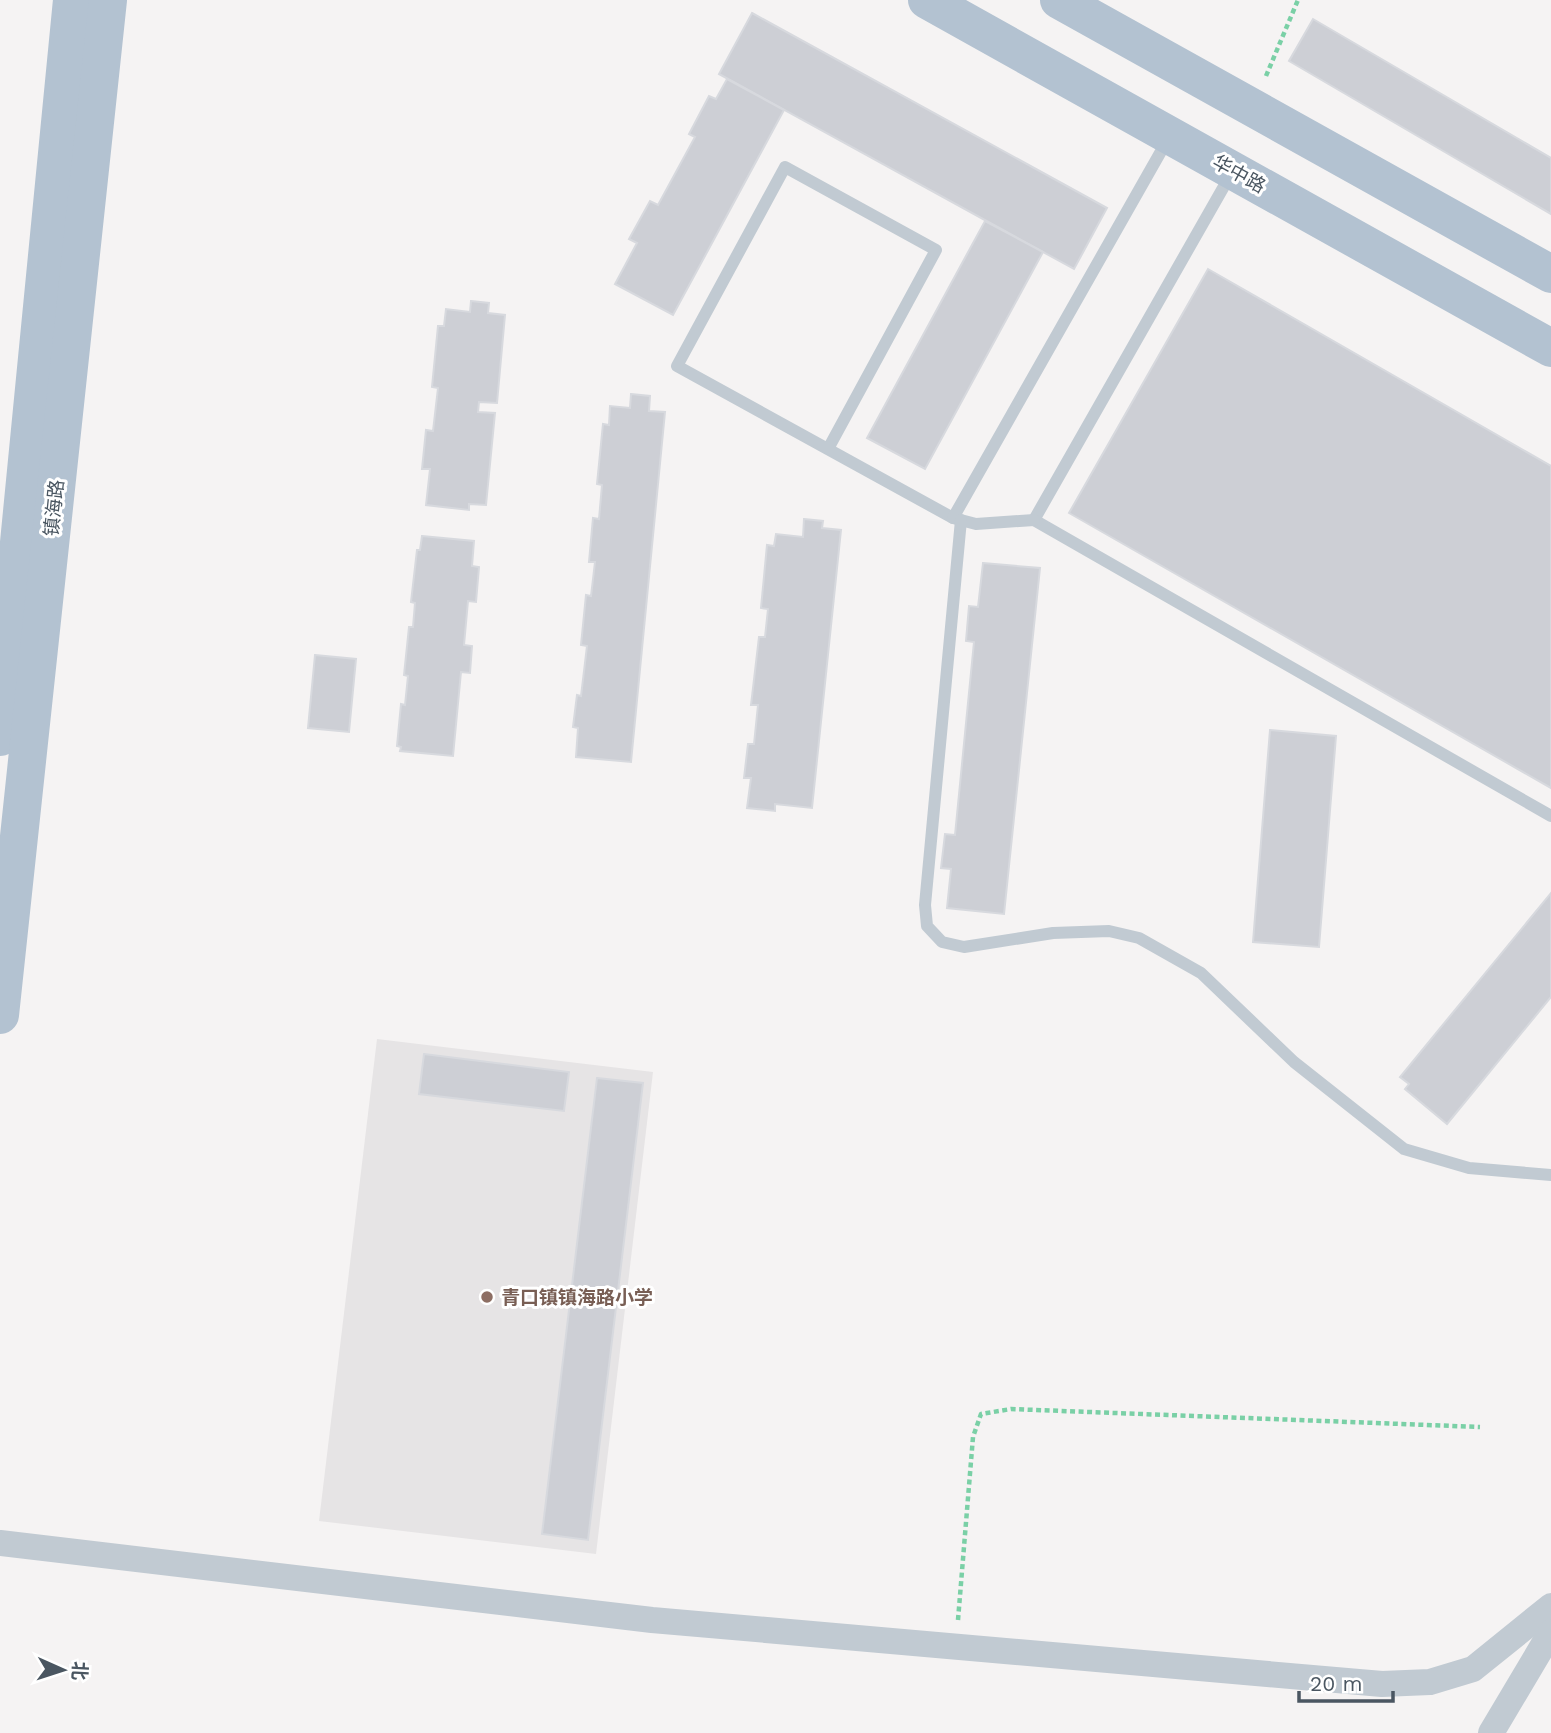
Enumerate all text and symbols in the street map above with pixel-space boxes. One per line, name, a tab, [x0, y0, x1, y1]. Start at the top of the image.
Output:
street label: 华中路	[1208, 150, 1270, 198]
street label: 镇海路	[40, 478, 68, 538]
place label: 青口镇镇海路小学	[501, 1286, 653, 1309]
marker: 青口镇镇海路小学	[479, 1289, 495, 1305]
north arrow	[28, 1635, 98, 1705]
scale bar	[1299, 1660, 1394, 1704]
text: 北	[67, 1661, 91, 1681]
text: 20 m	[1310, 1671, 1362, 1696]

